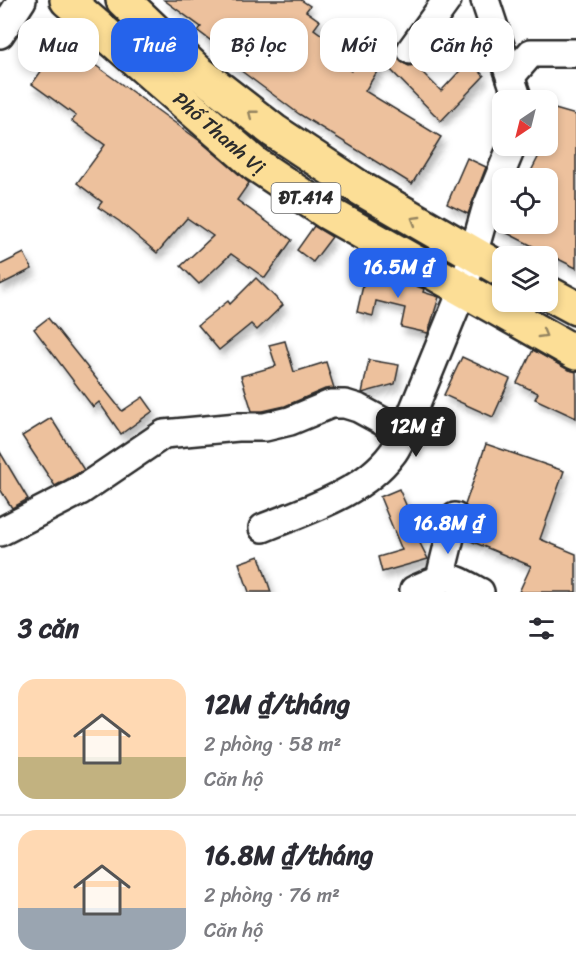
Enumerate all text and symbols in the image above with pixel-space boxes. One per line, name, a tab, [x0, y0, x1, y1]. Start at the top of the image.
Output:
chip: Mua	[18, 18, 99, 72]
chip: Thuê	[111, 18, 198, 72]
chip: Bộ lọc	[210, 18, 308, 72]
chip: Mới	[320, 18, 397, 72]
chip: Căn hộ	[409, 18, 514, 72]
street label: Phố Thanh Vị	[165, 83, 273, 185]
north arrow	[492, 90, 558, 156]
map controls	[492, 90, 558, 312]
one-way arrow	[248, 110, 259, 121]
button: locate	[492, 168, 558, 234]
road number: ĐT.414	[272, 183, 340, 213]
one-way arrow	[411, 216, 421, 228]
button: layers	[492, 246, 558, 312]
pin: 16.5M ₫	[343, 248, 453, 299]
text: 16.5M ₫	[363, 250, 433, 285]
one-way arrow	[536, 327, 547, 338]
pin: 12M ₫	[374, 407, 458, 458]
text: 12M ₫	[390, 409, 442, 444]
pin: 16.8M ₫	[393, 504, 503, 555]
text: 16.8M ₫	[413, 506, 483, 541]
text: 3 căn	[18, 605, 79, 651]
icon: filters	[525, 612, 558, 645]
text: 12M ₫/tháng	[204, 681, 350, 727]
icon: home	[66, 703, 138, 775]
text: 2 phòng · 58 m²	[204, 727, 341, 762]
text: Căn hộ	[204, 762, 263, 797]
text: 16.8M ₫/tháng	[204, 832, 373, 878]
icon: home	[66, 854, 138, 926]
text: 2 phòng · 76 m²	[204, 878, 340, 913]
text: Căn hộ	[204, 913, 263, 948]

